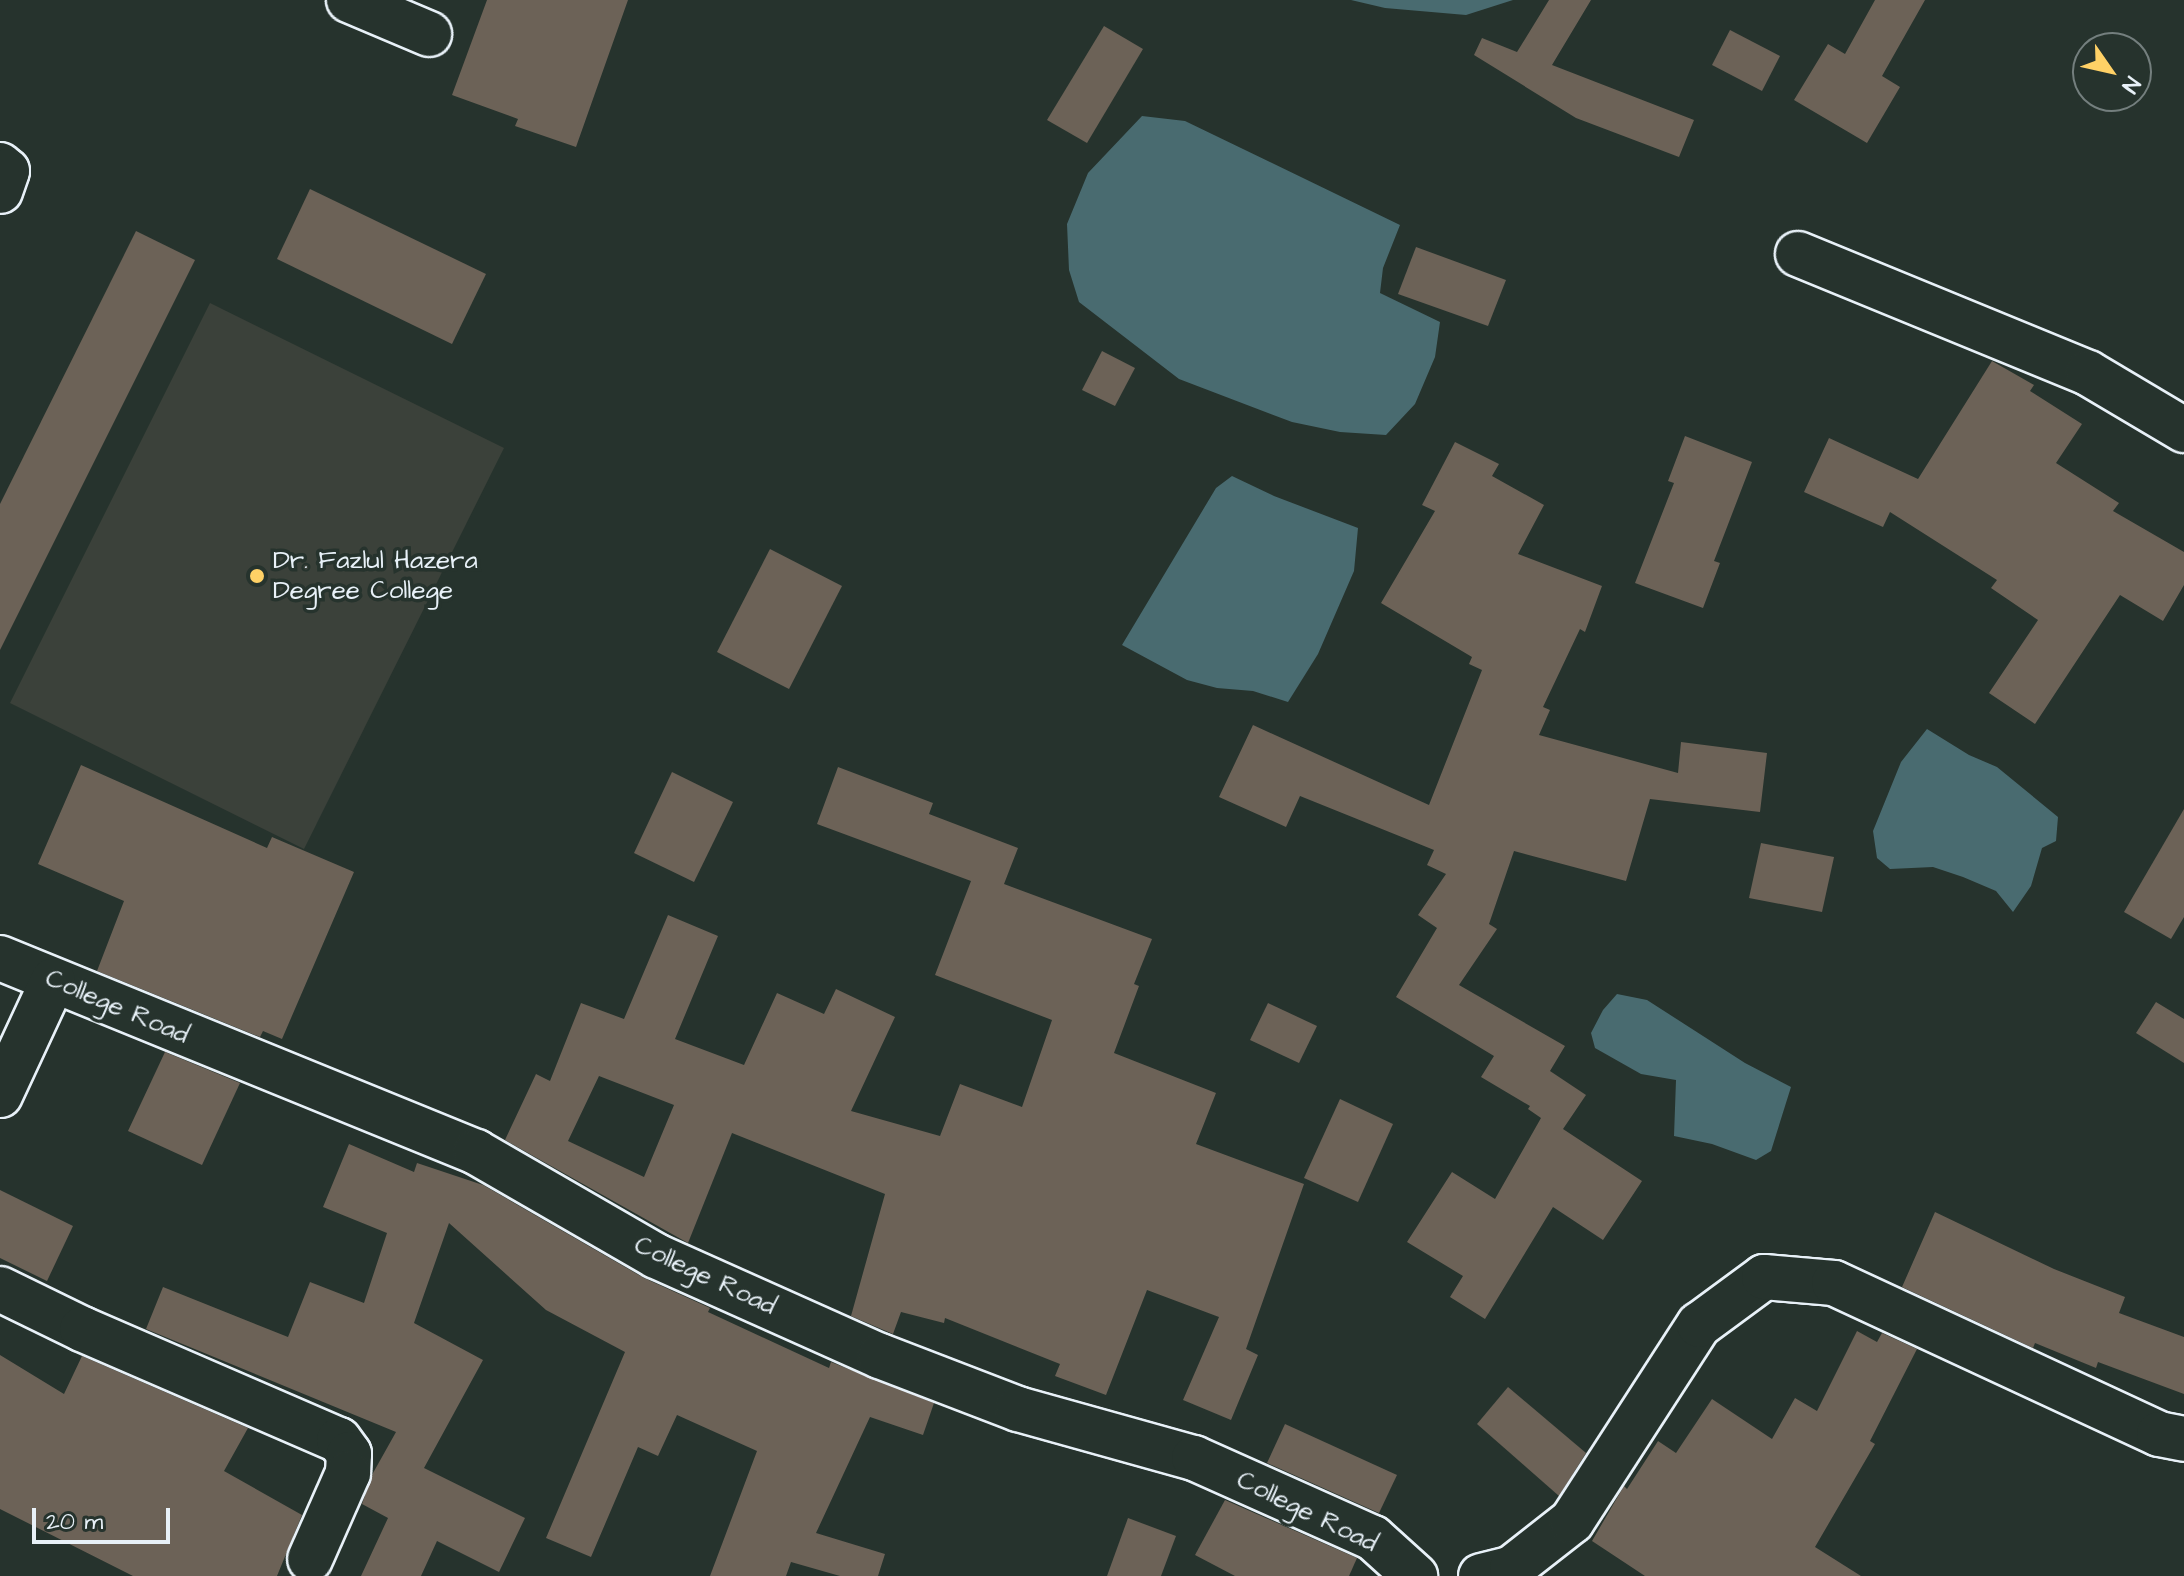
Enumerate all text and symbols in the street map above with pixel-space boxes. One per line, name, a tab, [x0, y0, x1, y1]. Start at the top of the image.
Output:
north arrow	[2072, 32, 2152, 112]
text: N	[2114, 70, 2147, 99]
place label: Dr. Fazlul Hazera Degree College	[273, 545, 478, 606]
marker: Dr. Fazlul Hazera Degree College	[248, 567, 266, 585]
street label: College Road	[41, 963, 193, 1051]
street label: College Road	[629, 1230, 781, 1322]
street label: College Road	[1231, 1464, 1383, 1560]
scale bar	[36, 1492, 174, 1542]
text: 20 m	[46, 1505, 103, 1539]

